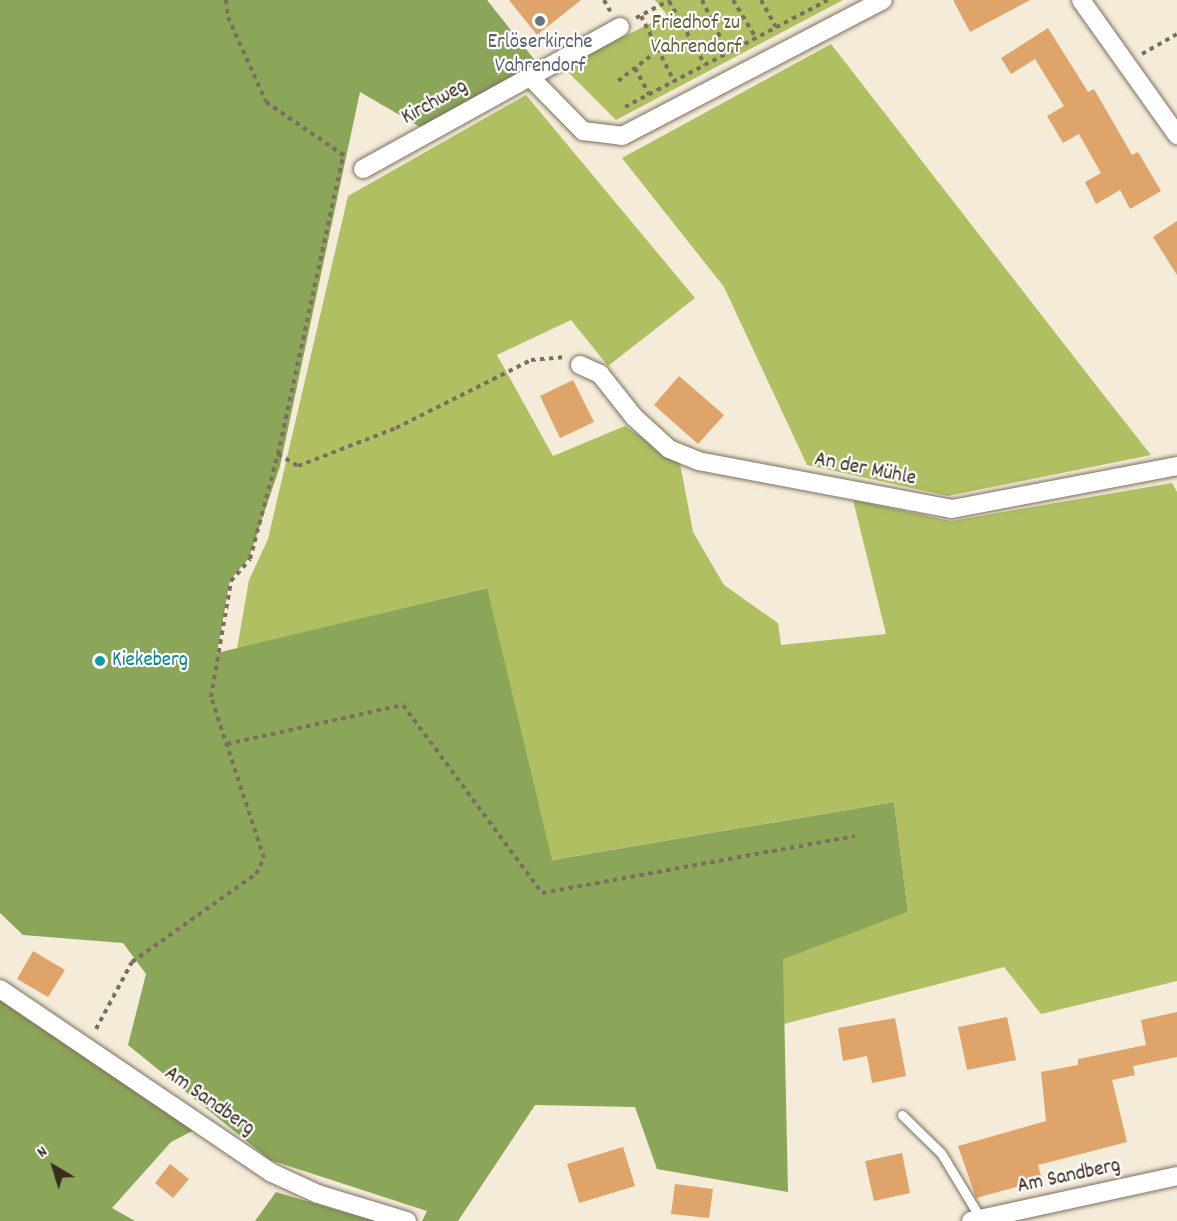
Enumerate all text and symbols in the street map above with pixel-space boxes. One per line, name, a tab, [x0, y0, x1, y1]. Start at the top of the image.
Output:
park label: Friedhof zu Vahrendorf	[651, 11, 741, 61]
marker: Erlöserkirche Vahrendorf	[533, 14, 547, 28]
place label: Erlöserkirche Vahrendorf	[487, 30, 593, 80]
street label: Kirchweg	[398, 75, 472, 131]
street label: An der Mühle	[812, 448, 918, 492]
place label: Kiekeberg	[112, 648, 188, 674]
marker: Kiekeberg	[93, 654, 107, 668]
street label: Am Sandberg	[159, 1062, 259, 1142]
north arrow	[24, 1137, 84, 1197]
text: N	[32, 1141, 53, 1164]
street label: Am Sandberg	[1015, 1154, 1123, 1200]

